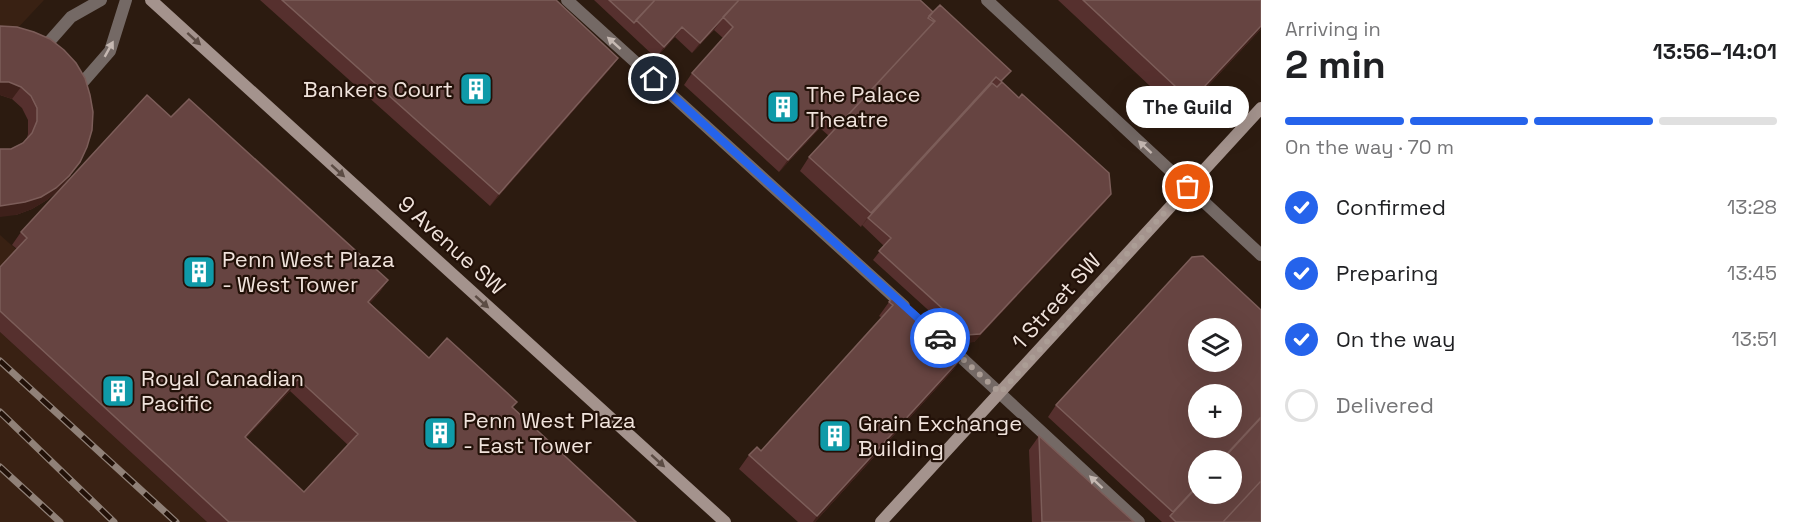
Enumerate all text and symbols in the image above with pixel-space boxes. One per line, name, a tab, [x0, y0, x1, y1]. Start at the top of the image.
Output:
text: Arriving in	[1285, 16, 1381, 42]
one-way arrow	[186, 32, 200, 46]
one-way arrow	[607, 36, 622, 50]
text: 13:56–14:01	[1653, 37, 1777, 65]
one-way arrow	[103, 40, 113, 58]
text: 2 min	[1285, 40, 1386, 89]
pin	[628, 53, 679, 104]
icon: home	[637, 62, 670, 95]
building icon: Bankers Court	[458, 71, 494, 107]
place label: Bankers Court	[303, 75, 453, 103]
place label: The Palace Theatre	[806, 80, 921, 133]
callout: The Guild	[1126, 85, 1250, 127]
building icon: The Palace Theatre	[765, 89, 801, 125]
text: The Guild	[1143, 94, 1232, 120]
text: On the way · 70 m	[1285, 134, 1454, 160]
one-way arrow	[1138, 140, 1153, 154]
pin	[1162, 161, 1213, 212]
one-way arrow	[330, 164, 345, 177]
icon: bag	[1171, 170, 1204, 203]
street label: 9 Avenue SW	[393, 189, 511, 301]
icon: check	[1285, 191, 1318, 224]
text: Confirmed	[1336, 193, 1446, 221]
text: 13:28	[1727, 194, 1777, 220]
place label: Penn West Plaza - West Tower	[222, 245, 395, 298]
street label: 1 Street SW	[1005, 247, 1107, 355]
building icon: Penn West Plaza - West Tower	[181, 254, 217, 290]
icon: check	[1285, 257, 1318, 290]
text: Preparing	[1336, 259, 1438, 287]
text: 13:45	[1727, 260, 1777, 286]
one-way arrow	[475, 295, 490, 309]
courier	[910, 308, 970, 368]
map controls	[1188, 318, 1242, 504]
button: layers	[1188, 318, 1242, 372]
icon: car	[924, 322, 957, 355]
icon: check	[1285, 323, 1318, 356]
text: On the way	[1336, 325, 1455, 353]
text: 13:51	[1731, 326, 1777, 352]
place label: Royal Canadian Pacific	[141, 364, 304, 417]
building icon: Royal Canadian Pacific	[100, 373, 136, 409]
button: +	[1188, 384, 1242, 438]
text: Delivered	[1336, 391, 1434, 419]
place label: Penn West Plaza - East Tower	[463, 406, 636, 459]
place label: Grain Exchange Building	[858, 409, 1022, 462]
building icon: Penn West Plaza - East Tower	[422, 415, 458, 451]
building icon: Grain Exchange Building	[817, 418, 853, 454]
button: −	[1188, 450, 1242, 504]
one-way arrow	[650, 454, 665, 468]
one-way arrow	[1089, 475, 1104, 489]

